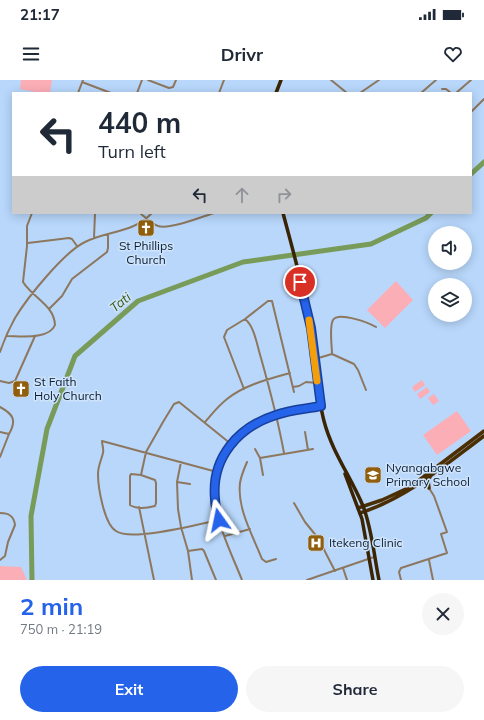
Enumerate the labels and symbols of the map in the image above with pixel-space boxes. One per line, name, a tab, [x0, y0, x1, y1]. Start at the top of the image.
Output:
church icon: St Phillips Church	[136, 218, 156, 238]
place label: St Phillips Church	[119, 238, 173, 267]
pin	[283, 265, 317, 299]
water label: Tati	[106, 288, 134, 315]
place label: St Faith Holy Church	[34, 374, 102, 403]
church icon: St Faith Holy Church	[11, 379, 31, 399]
place label: Nyangabgwe Primary School	[386, 460, 470, 489]
school or university icon: Nyangabgwe Primary School	[363, 465, 383, 485]
position arrow	[198, 499, 240, 541]
hospital icon: Itekeng Clinic	[306, 533, 326, 553]
place label: Itekeng Clinic	[329, 535, 403, 550]

